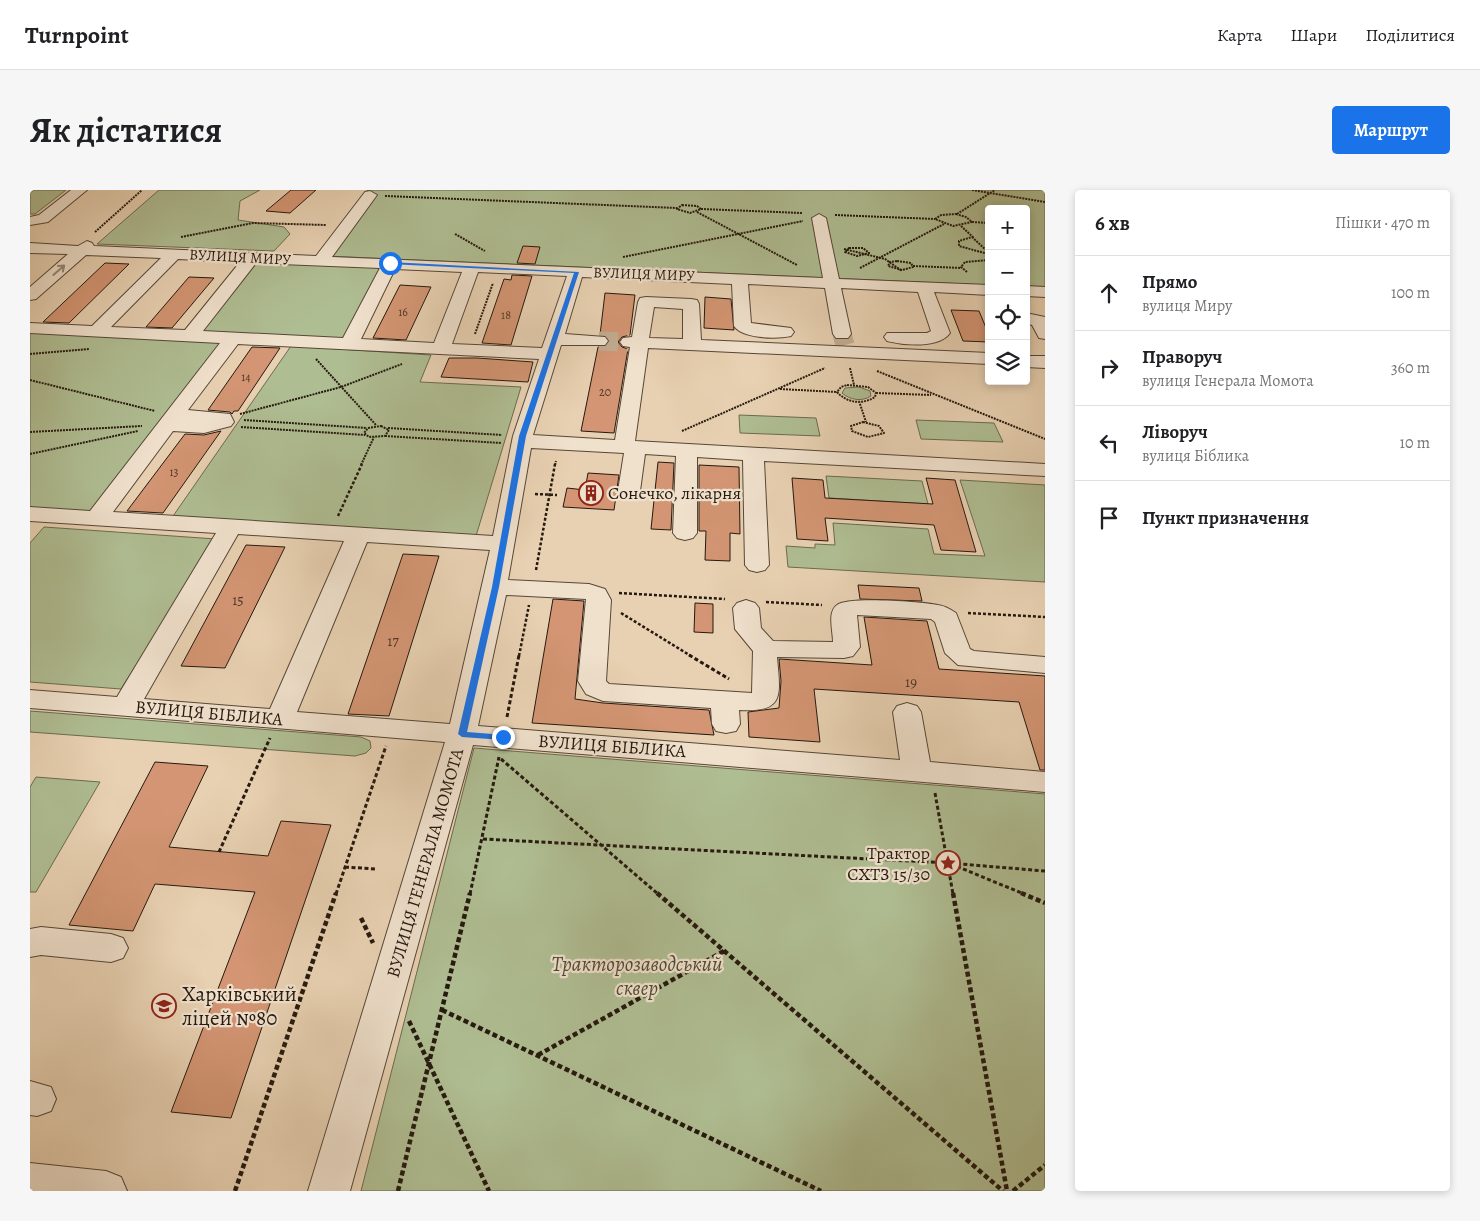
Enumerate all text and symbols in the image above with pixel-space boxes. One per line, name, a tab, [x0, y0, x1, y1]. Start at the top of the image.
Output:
text: Turnpoint	[25, 19, 129, 51]
text: Карта	[1217, 23, 1262, 47]
text: Шари	[1290, 23, 1337, 47]
text: Поділитися	[1365, 23, 1455, 47]
text: Як дістатися	[30, 106, 222, 154]
button: Маршрут	[1332, 106, 1450, 154]
map controls	[985, 205, 1030, 385]
button: +	[985, 205, 1030, 250]
text: 6 хв	[1095, 209, 1130, 237]
text: Пішки · 470 m	[1335, 212, 1430, 234]
street label: ВУЛИЦЯ МИРУ	[189, 244, 292, 270]
button: −	[985, 250, 1030, 295]
route start	[379, 252, 402, 275]
street label: ВУЛИЦЯ МИРУ	[593, 262, 696, 286]
one-way arrow	[52, 265, 65, 276]
text: Прямо	[1142, 269, 1197, 295]
icon: ahead	[1095, 279, 1123, 307]
text: 100 m	[1391, 282, 1430, 304]
button: locate	[985, 295, 1030, 340]
text: вулиця Миру	[1142, 295, 1232, 317]
house number: 16	[398, 304, 408, 320]
house number: 18	[501, 307, 511, 323]
button: layers	[985, 340, 1030, 385]
text: Праворуч	[1142, 344, 1222, 370]
icon: right	[1095, 354, 1123, 382]
text: 360 m	[1391, 357, 1430, 379]
house number: 14	[241, 369, 251, 385]
text: вулиця Генерала Момота	[1142, 370, 1314, 392]
house number: 20	[599, 384, 611, 400]
text: Ліворуч	[1142, 419, 1208, 445]
icon: left	[1095, 429, 1123, 457]
text: 10 m	[1400, 432, 1430, 454]
text: вулиця Біблика	[1142, 445, 1249, 467]
house number: 13	[169, 464, 179, 480]
building icon: Сонечко, лікарня	[578, 480, 604, 506]
place label: Сонечко, лікарня	[608, 481, 741, 505]
icon: arrive	[1095, 504, 1123, 532]
text: Пункт призначення	[1142, 505, 1309, 531]
house number: 15	[232, 590, 244, 610]
house number: 17	[387, 631, 399, 651]
house number: 19	[905, 672, 917, 692]
street label: ВУЛИЦЯ БІБЛИКА	[134, 695, 284, 731]
route end	[492, 726, 515, 749]
street label: ВУЛИЦЯ БІБЛИКА	[537, 729, 687, 763]
street label: ВУЛИЦЯ ГЕНЕРАЛА МОМОТА	[381, 745, 469, 980]
place label: Трактор СХТЗ 15/30	[847, 841, 930, 886]
place icon: Трактор СХТЗ 15/30	[935, 850, 961, 876]
park label: Тракторозаводський сквер	[552, 950, 722, 1002]
place label: Харківський ліцей №80	[182, 980, 297, 1032]
school or university icon: Харківський ліцей №80	[151, 993, 177, 1019]

